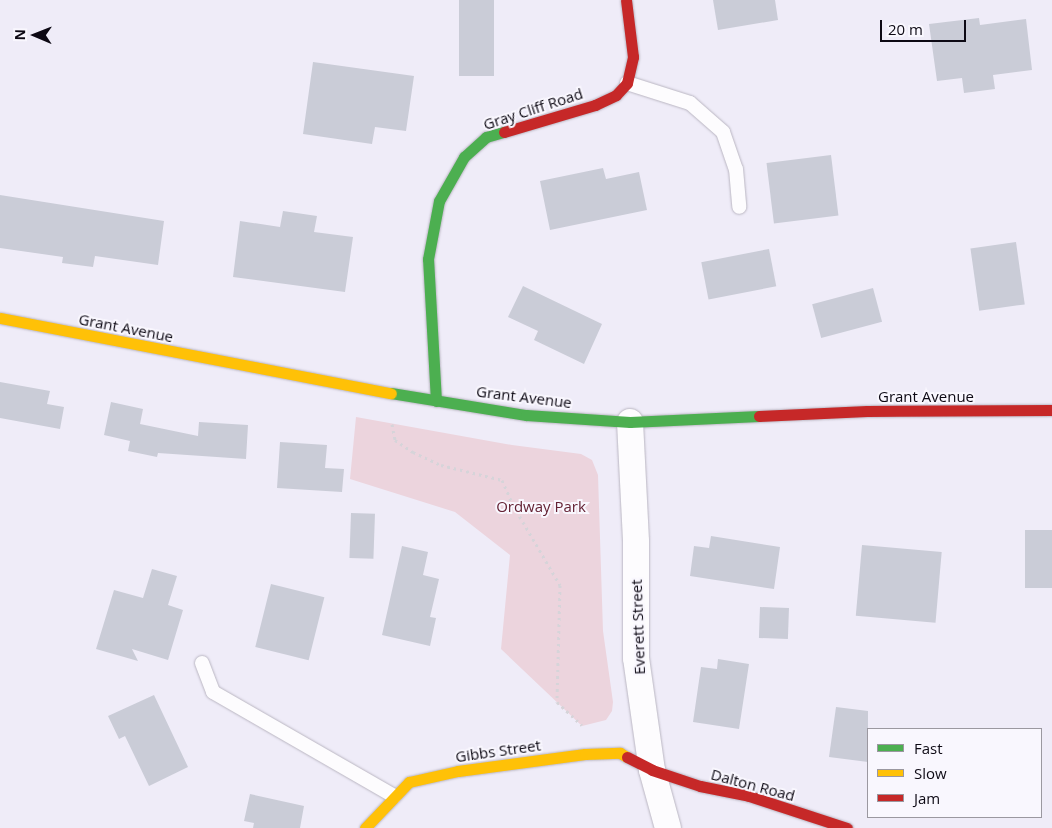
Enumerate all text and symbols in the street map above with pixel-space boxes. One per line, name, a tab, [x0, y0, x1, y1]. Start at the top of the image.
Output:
north arrow	[10, 10, 60, 60]
scale bar	[882, 10, 968, 42]
text: 20 m	[888, 19, 923, 39]
text: N	[10, 29, 29, 41]
street label: Gray Cliff Road	[481, 84, 585, 134]
street label: Grant Avenue	[77, 310, 175, 346]
street label: Grant Avenue	[475, 382, 573, 412]
street label: Grant Avenue	[878, 388, 974, 406]
park label: Ordway Park	[496, 498, 586, 516]
street label: Everett Street	[627, 579, 649, 675]
legend	[867, 728, 1042, 818]
street label: Gibbs Street	[454, 736, 542, 766]
text: Fast	[914, 738, 943, 758]
text: Slow	[914, 763, 947, 783]
street label: Dalton Road	[709, 765, 797, 805]
text: Jam	[914, 788, 940, 808]

